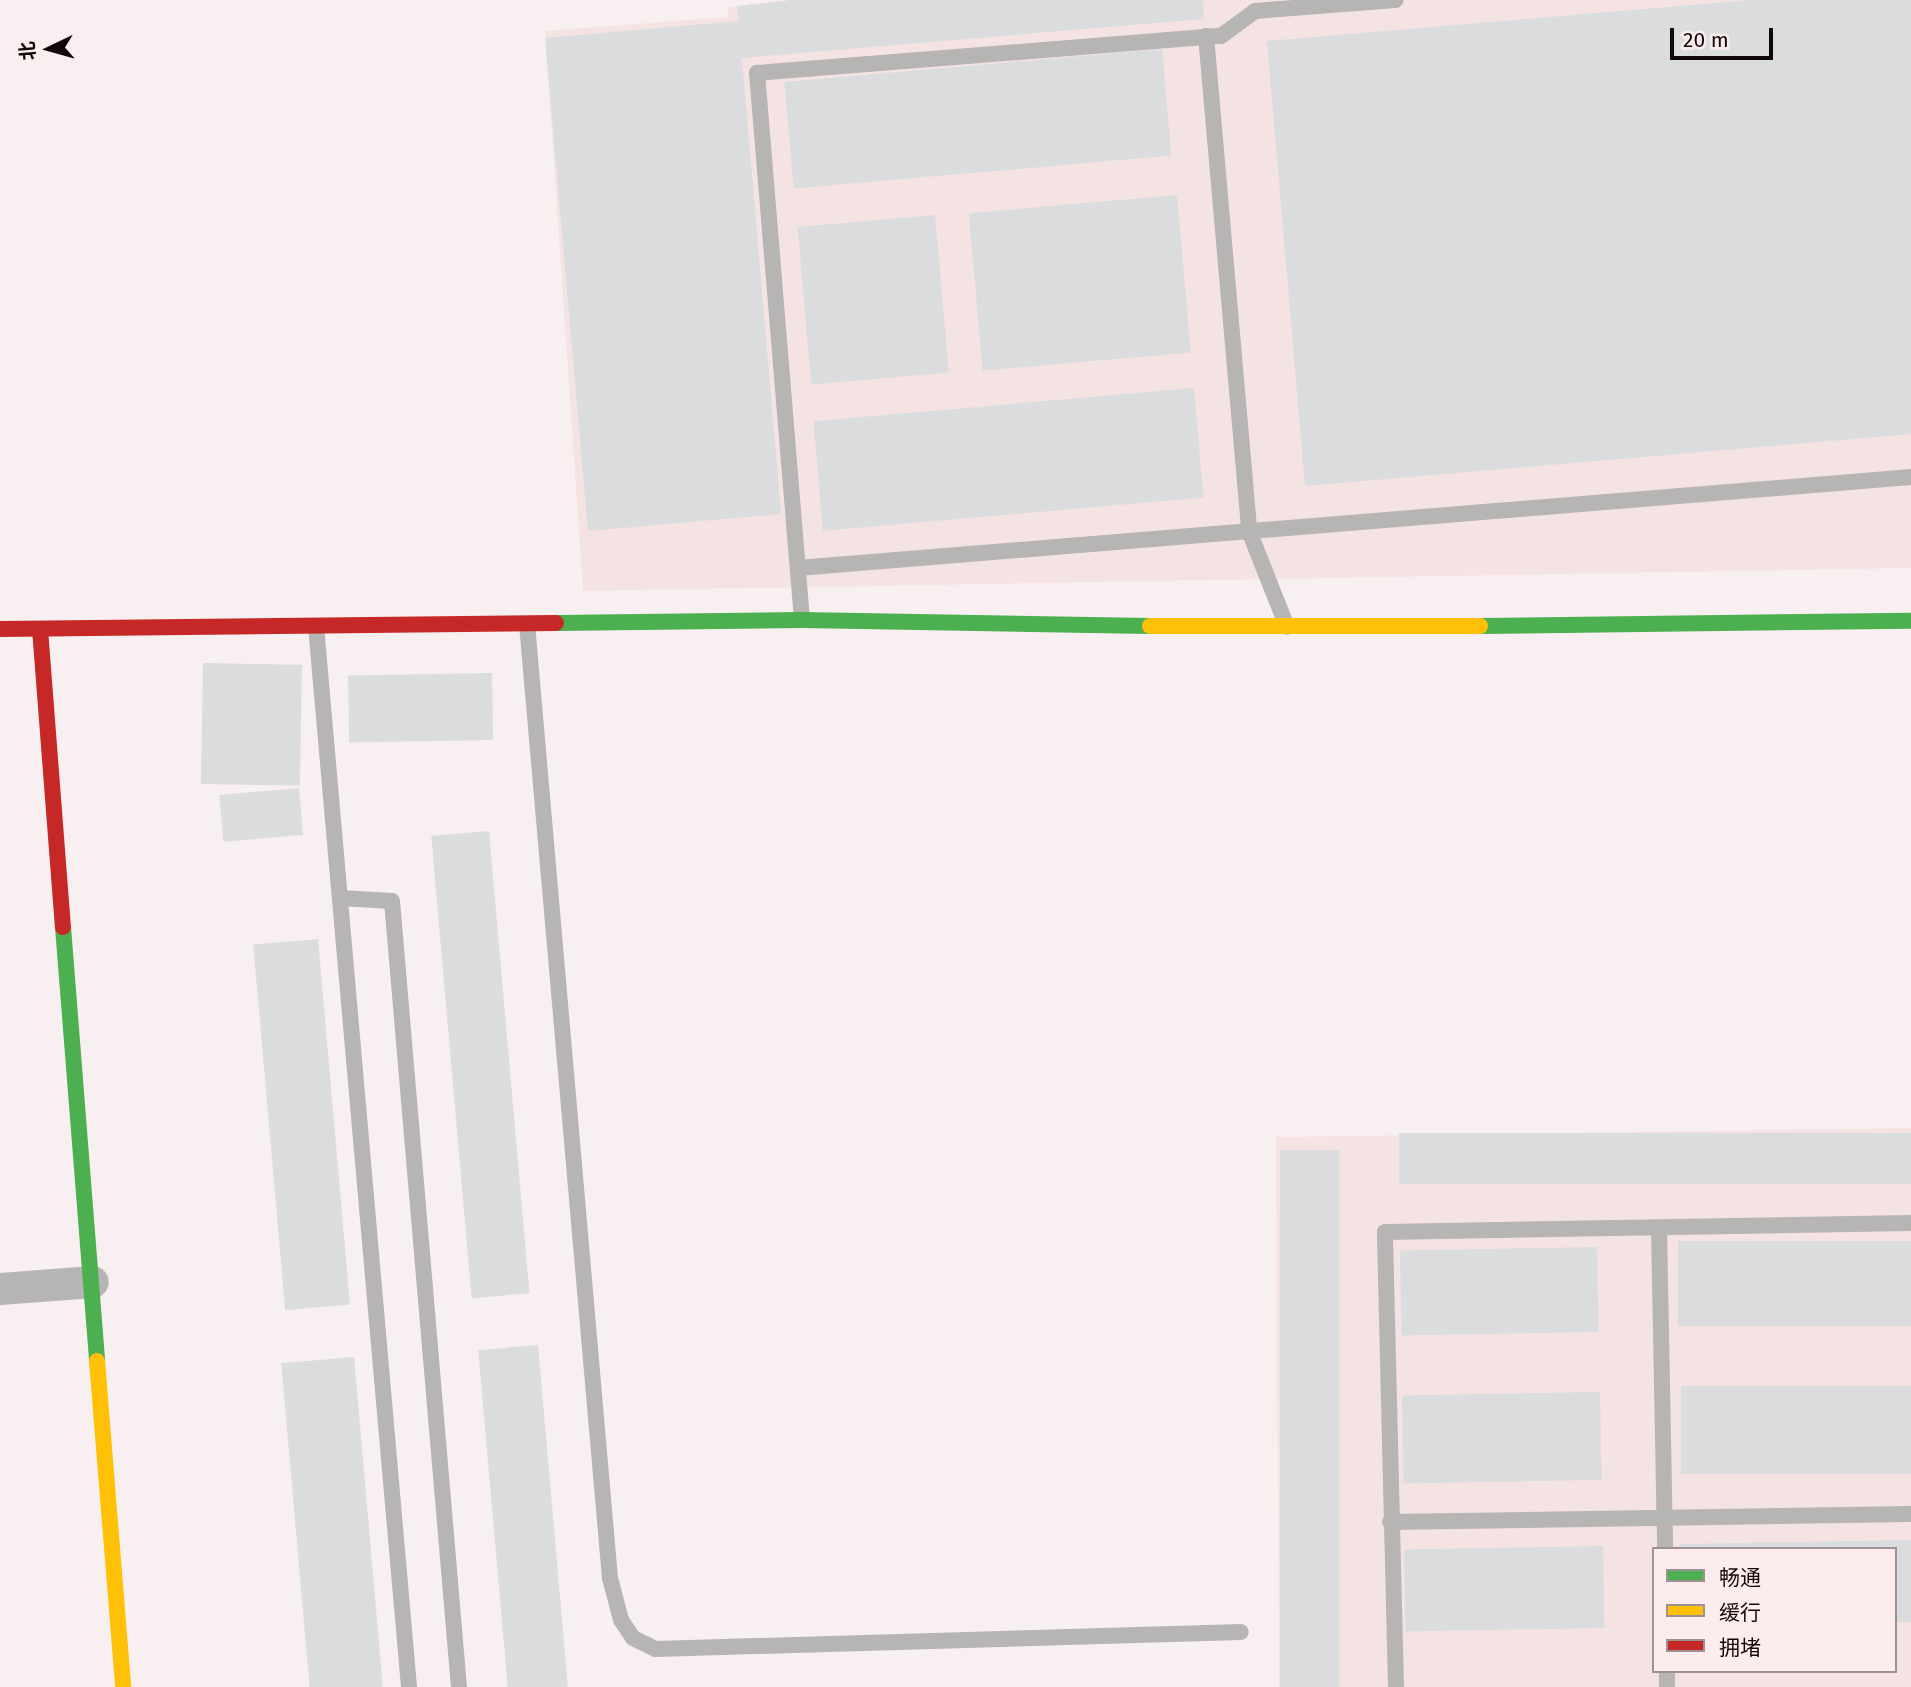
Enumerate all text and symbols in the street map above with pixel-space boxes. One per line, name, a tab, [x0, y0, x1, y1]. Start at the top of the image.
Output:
north arrow	[14, 14, 84, 84]
scale bar	[1673, 14, 1776, 58]
text: 20 m	[1683, 27, 1729, 53]
text: 北	[15, 40, 40, 61]
legend	[1652, 1547, 1897, 1673]
text: 畅通	[1719, 1565, 1761, 1591]
text: 缓行	[1719, 1600, 1761, 1626]
text: 拥堵	[1719, 1635, 1761, 1661]

